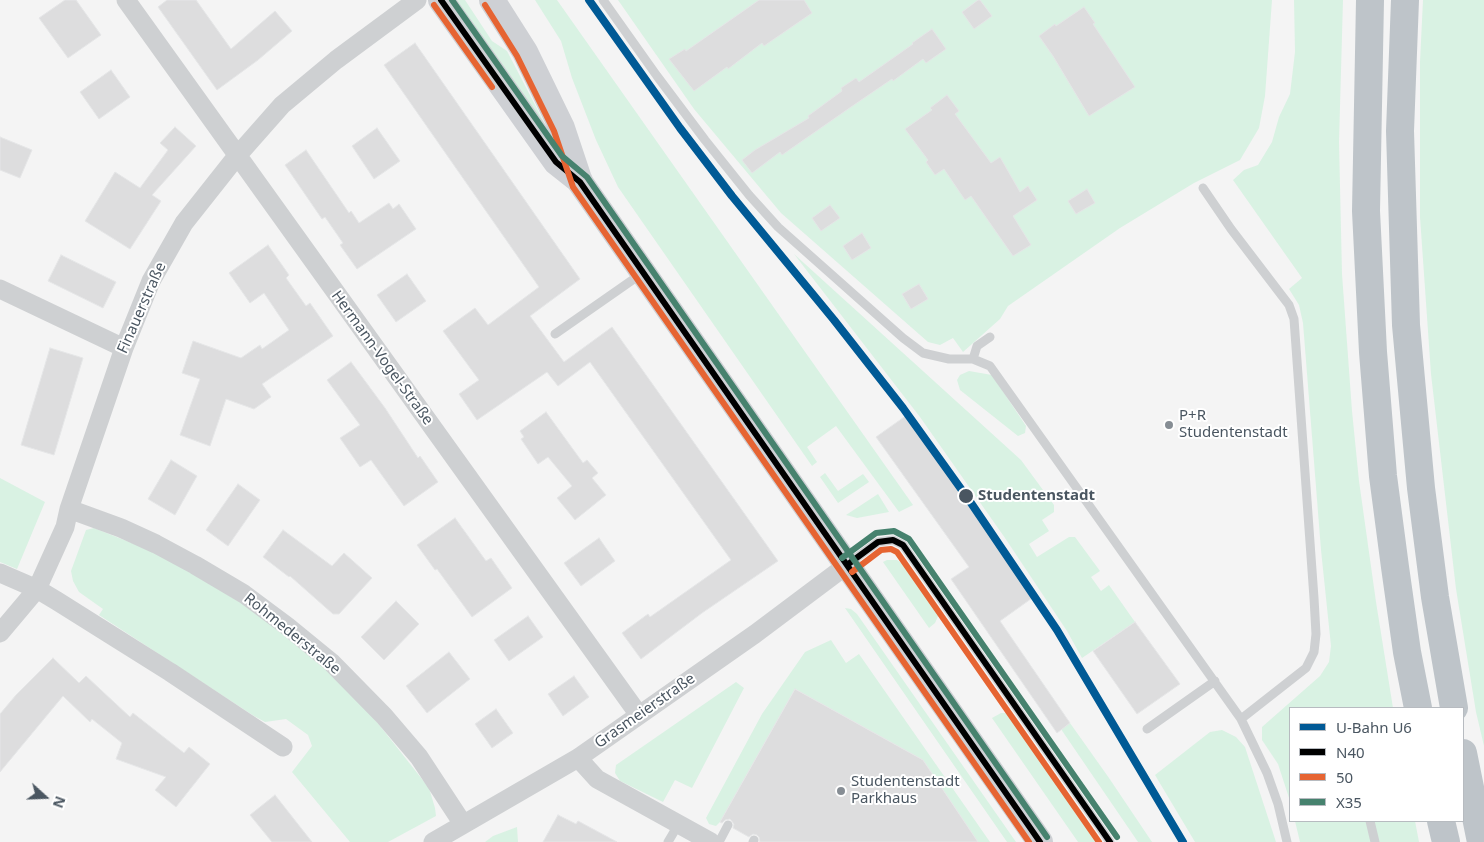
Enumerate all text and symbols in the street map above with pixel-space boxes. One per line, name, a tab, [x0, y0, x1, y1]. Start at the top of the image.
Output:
street label: Finauerstraße	[114, 260, 170, 356]
street label: Hermann-Vogel-Straße	[327, 287, 437, 429]
place label: P+R Studentenstadt	[1179, 407, 1288, 442]
marker: P+R Studentenstadt	[1163, 419, 1175, 431]
marker: Studentenstadt	[957, 487, 975, 505]
place label: Studentenstadt	[978, 487, 1095, 505]
street label: Rohmederstraße	[240, 590, 344, 678]
street label: Grasmeierstraße	[591, 670, 699, 752]
legend	[1289, 707, 1464, 822]
text: U-Bahn U6	[1336, 717, 1412, 737]
text: N40	[1336, 742, 1365, 762]
text: 50	[1336, 767, 1353, 787]
north arrow	[20, 772, 70, 822]
place label: Studentenstadt Parkhaus	[851, 773, 960, 808]
marker: Studentenstadt Parkhaus	[835, 785, 847, 797]
text: X35	[1336, 792, 1362, 812]
text: N	[49, 794, 70, 811]

